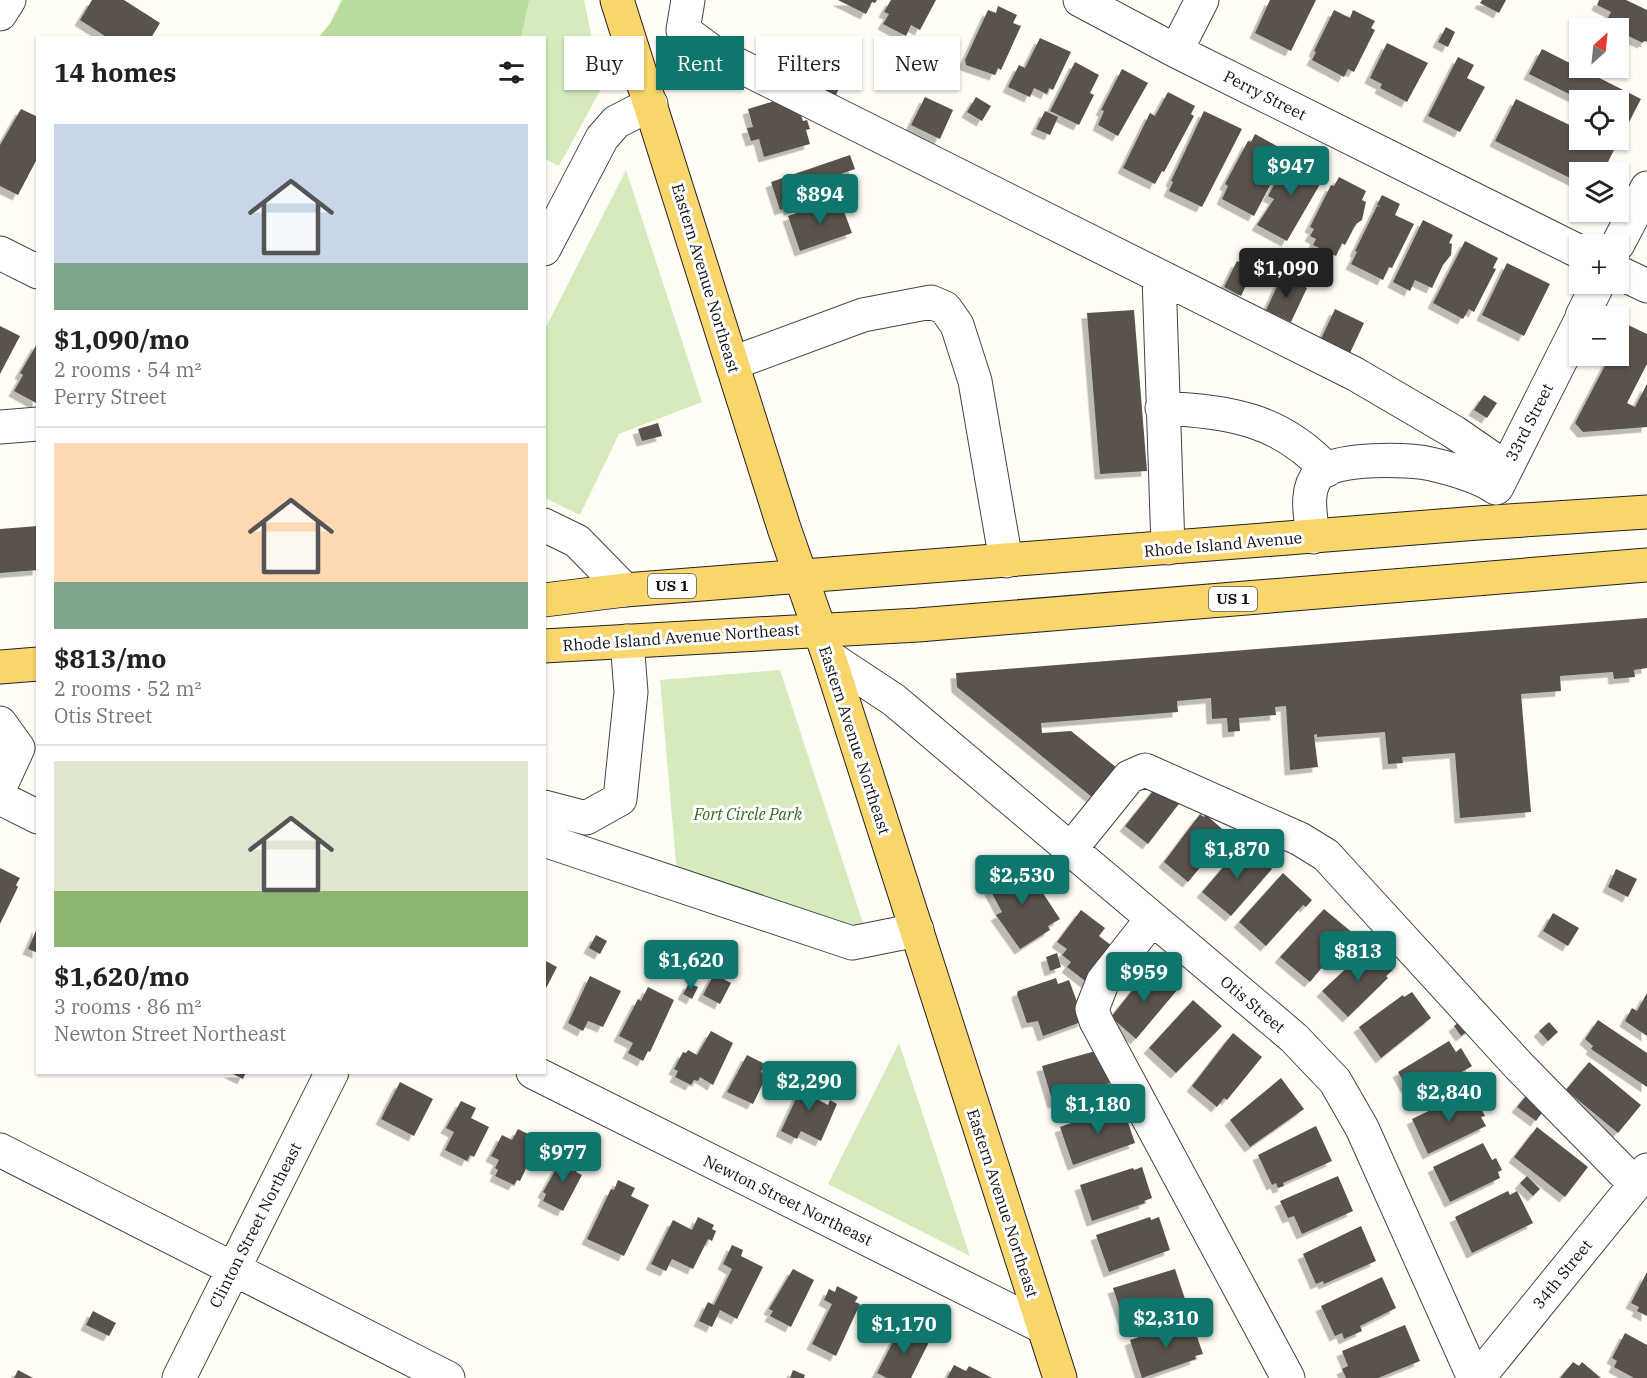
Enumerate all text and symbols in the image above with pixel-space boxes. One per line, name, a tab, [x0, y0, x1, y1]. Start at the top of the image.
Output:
north arrow	[1569, 18, 1629, 78]
map controls	[1569, 18, 1629, 366]
chip: Buy	[564, 36, 644, 90]
chip: Rent	[656, 36, 744, 90]
chip: Filters	[756, 36, 862, 90]
chip: New	[874, 36, 960, 90]
text: 14 homes	[54, 55, 176, 89]
icon: filters	[495, 56, 528, 89]
street label: Perry Street	[1220, 66, 1310, 125]
button: locate	[1569, 90, 1629, 150]
pin: $947	[1255, 146, 1327, 197]
text: $947	[1267, 152, 1315, 179]
button: layers	[1569, 162, 1629, 222]
icon: home	[237, 163, 345, 271]
pin: $894	[784, 174, 856, 225]
text: $894	[796, 180, 844, 207]
street label: Eastern Avenue Northeast	[668, 181, 744, 375]
button: +	[1569, 234, 1629, 294]
pin: $1,090	[1237, 248, 1335, 299]
text: $1,090	[1253, 254, 1319, 281]
button: −	[1569, 306, 1629, 366]
text: $1,090/mo	[54, 322, 189, 356]
text: 2 rooms · 54 m²	[54, 356, 201, 383]
street label: 33rd Street	[1501, 379, 1557, 464]
text: Perry Street	[54, 383, 167, 410]
icon: home	[237, 482, 345, 590]
street label: Rhode Island Avenue	[1143, 527, 1303, 561]
road number: US 1	[648, 574, 696, 598]
road number: US 1	[1209, 587, 1257, 611]
street label: Rhode Island Avenue Northeast	[562, 619, 801, 655]
text: $813/mo	[54, 641, 166, 675]
street label: Eastern Avenue Northeast	[815, 643, 895, 837]
text: 2 rooms · 52 m²	[54, 675, 201, 702]
text: Otis Street	[54, 702, 152, 729]
icon: home	[237, 800, 345, 908]
park label: Fort Circle Park	[693, 804, 803, 824]
pin: $1,870	[1188, 829, 1286, 880]
text: $1,870	[1204, 835, 1270, 862]
pin: $2,530	[973, 855, 1071, 906]
text: $2,530	[989, 861, 1055, 888]
pin: $813	[1322, 931, 1394, 982]
text: $813	[1334, 937, 1382, 964]
pin: $1,620	[642, 940, 740, 991]
text: $1,620	[658, 946, 724, 973]
pin: $959	[1108, 952, 1180, 1003]
text: $959	[1120, 958, 1168, 985]
text: $1,620/mo	[54, 959, 189, 993]
street label: Otis Street	[1216, 971, 1290, 1037]
text: 3 rooms · 86 m²	[54, 993, 201, 1020]
text: Newton Street Northeast	[54, 1020, 286, 1047]
pin: $2,290	[760, 1061, 858, 1112]
text: $2,290	[776, 1067, 842, 1094]
pin: $2,840	[1400, 1072, 1498, 1123]
text: $2,840	[1416, 1078, 1482, 1105]
pin: $1,180	[1049, 1084, 1147, 1135]
text: $1,180	[1065, 1090, 1131, 1117]
street label: Eastern Avenue Northeast	[963, 1106, 1043, 1300]
pin: $977	[527, 1132, 599, 1183]
text: $977	[539, 1138, 587, 1165]
street label: Clinton Street Northeast	[205, 1139, 306, 1311]
street label: Newton Street Northeast	[700, 1150, 876, 1250]
street label: 34th Street	[1528, 1235, 1596, 1313]
pin: $2,310	[1117, 1298, 1215, 1349]
pin: $1,170	[855, 1304, 953, 1355]
text: $2,310	[1133, 1304, 1199, 1331]
text: $1,170	[871, 1310, 937, 1337]

